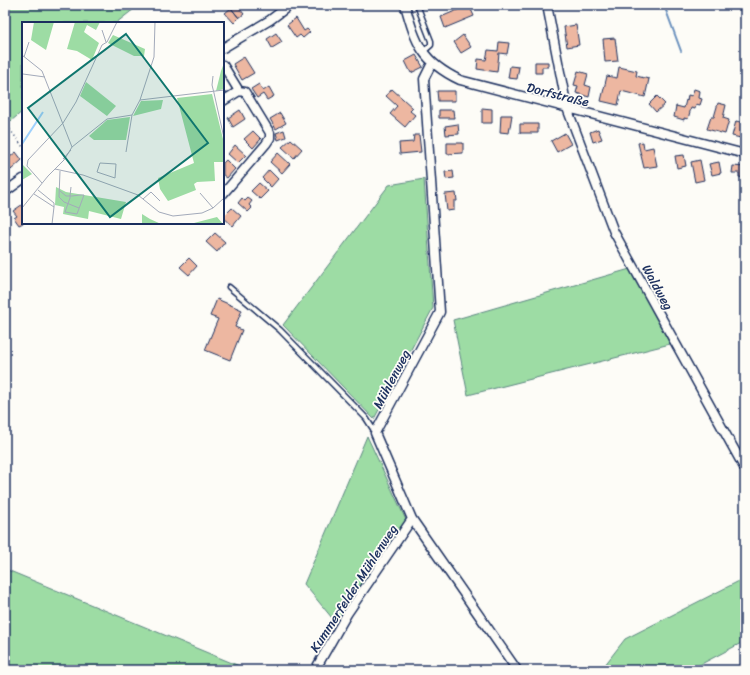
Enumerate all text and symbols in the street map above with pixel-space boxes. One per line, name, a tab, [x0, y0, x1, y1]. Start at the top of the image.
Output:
inset map	[22, 22, 224, 224]
street label: Dorfstraße	[524, 76, 591, 113]
street label: Waldweg	[636, 260, 680, 315]
street label: Mühlenweg	[366, 345, 417, 413]
street label: Kummerfelder Mühlenweg	[303, 519, 404, 657]

